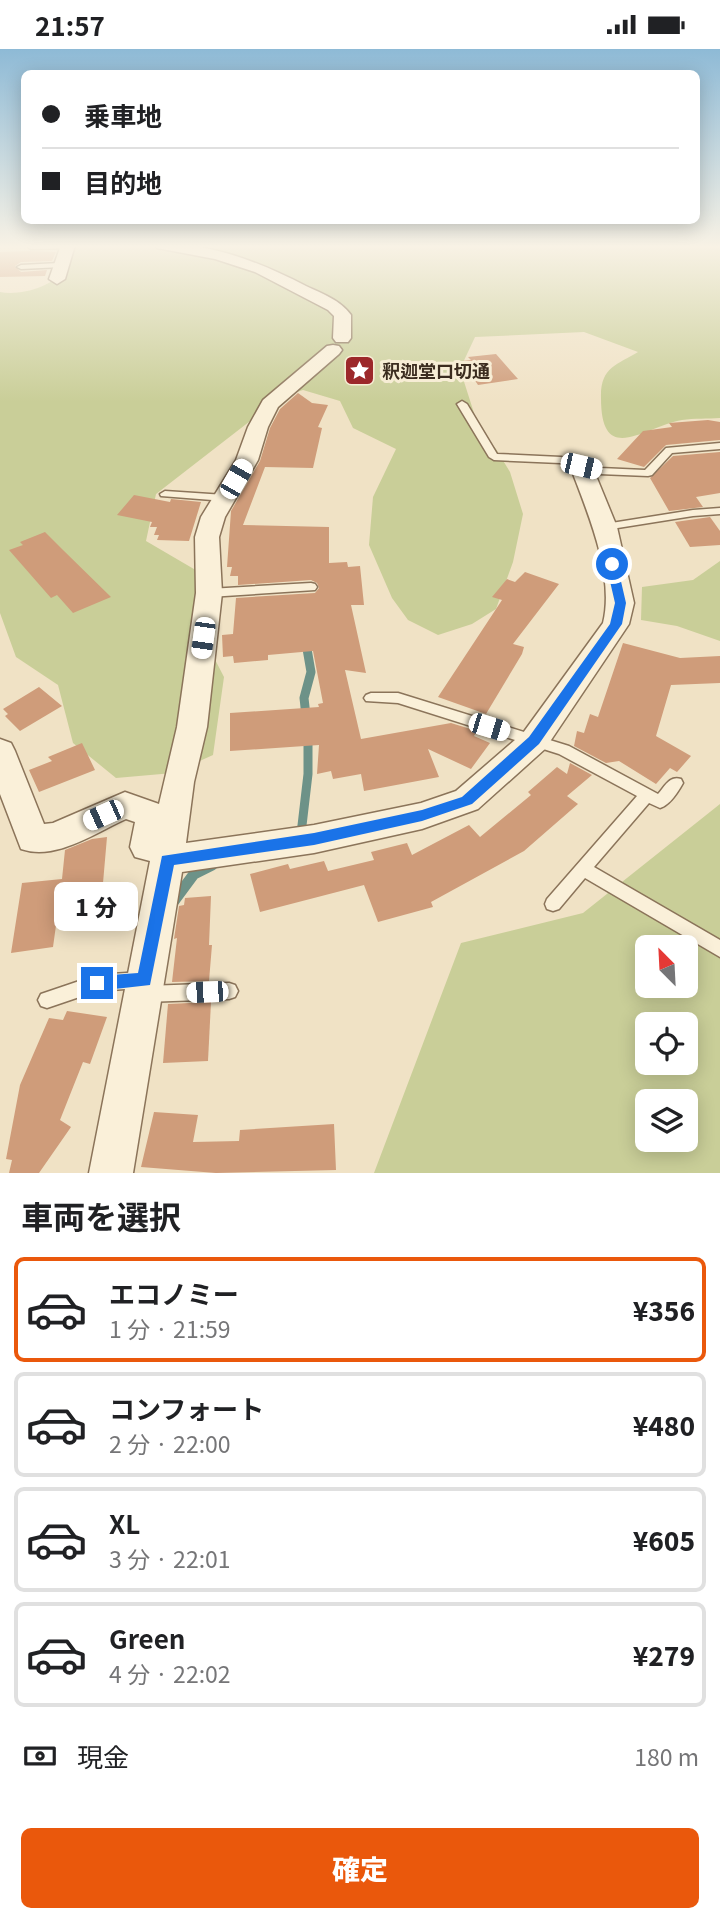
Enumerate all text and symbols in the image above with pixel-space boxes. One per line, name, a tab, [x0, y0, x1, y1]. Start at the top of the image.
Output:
text: 21:57	[35, 6, 105, 43]
text: 乗車地	[84, 96, 162, 133]
text: 目的地	[84, 163, 162, 200]
place icon: 釈迦堂口切通	[342, 353, 376, 387]
place label: 釈迦堂口切通	[382, 357, 490, 383]
car	[559, 451, 604, 481]
car	[217, 456, 256, 502]
route start	[596, 548, 628, 580]
car	[190, 616, 217, 660]
car	[466, 711, 513, 743]
car	[80, 797, 127, 833]
callout: 1 分	[55, 881, 139, 930]
text: 1 分	[75, 889, 117, 923]
north arrow	[635, 935, 698, 997]
map controls	[635, 935, 698, 1152]
route end	[81, 967, 113, 999]
car	[186, 981, 229, 1003]
button: locate	[635, 1012, 698, 1075]
button: layers	[635, 1089, 698, 1152]
text: 車両を選択	[21, 1192, 181, 1238]
text: エコノミー	[109, 1274, 239, 1311]
icon: car	[25, 1278, 88, 1341]
text: ¥356	[633, 1291, 695, 1328]
text: 1 分 · 21:59	[109, 1311, 231, 1345]
text: コンフォート	[109, 1389, 264, 1426]
icon: car	[25, 1393, 88, 1456]
text: ¥480	[633, 1406, 695, 1443]
text: 2 分 · 22:00	[109, 1426, 231, 1460]
text: XL	[109, 1504, 140, 1541]
icon: car	[25, 1508, 88, 1571]
text: ¥605	[633, 1521, 695, 1558]
text: 3 分 · 22:01	[109, 1541, 231, 1575]
text: Green	[109, 1619, 185, 1656]
icon: car	[25, 1623, 88, 1686]
text: ¥279	[633, 1636, 695, 1673]
text: 4 分 · 22:02	[109, 1656, 231, 1690]
icon: cash	[21, 1737, 59, 1775]
text: 現金	[77, 1737, 129, 1774]
text: 180 m	[634, 1739, 699, 1773]
button: 確定	[21, 1828, 699, 1908]

